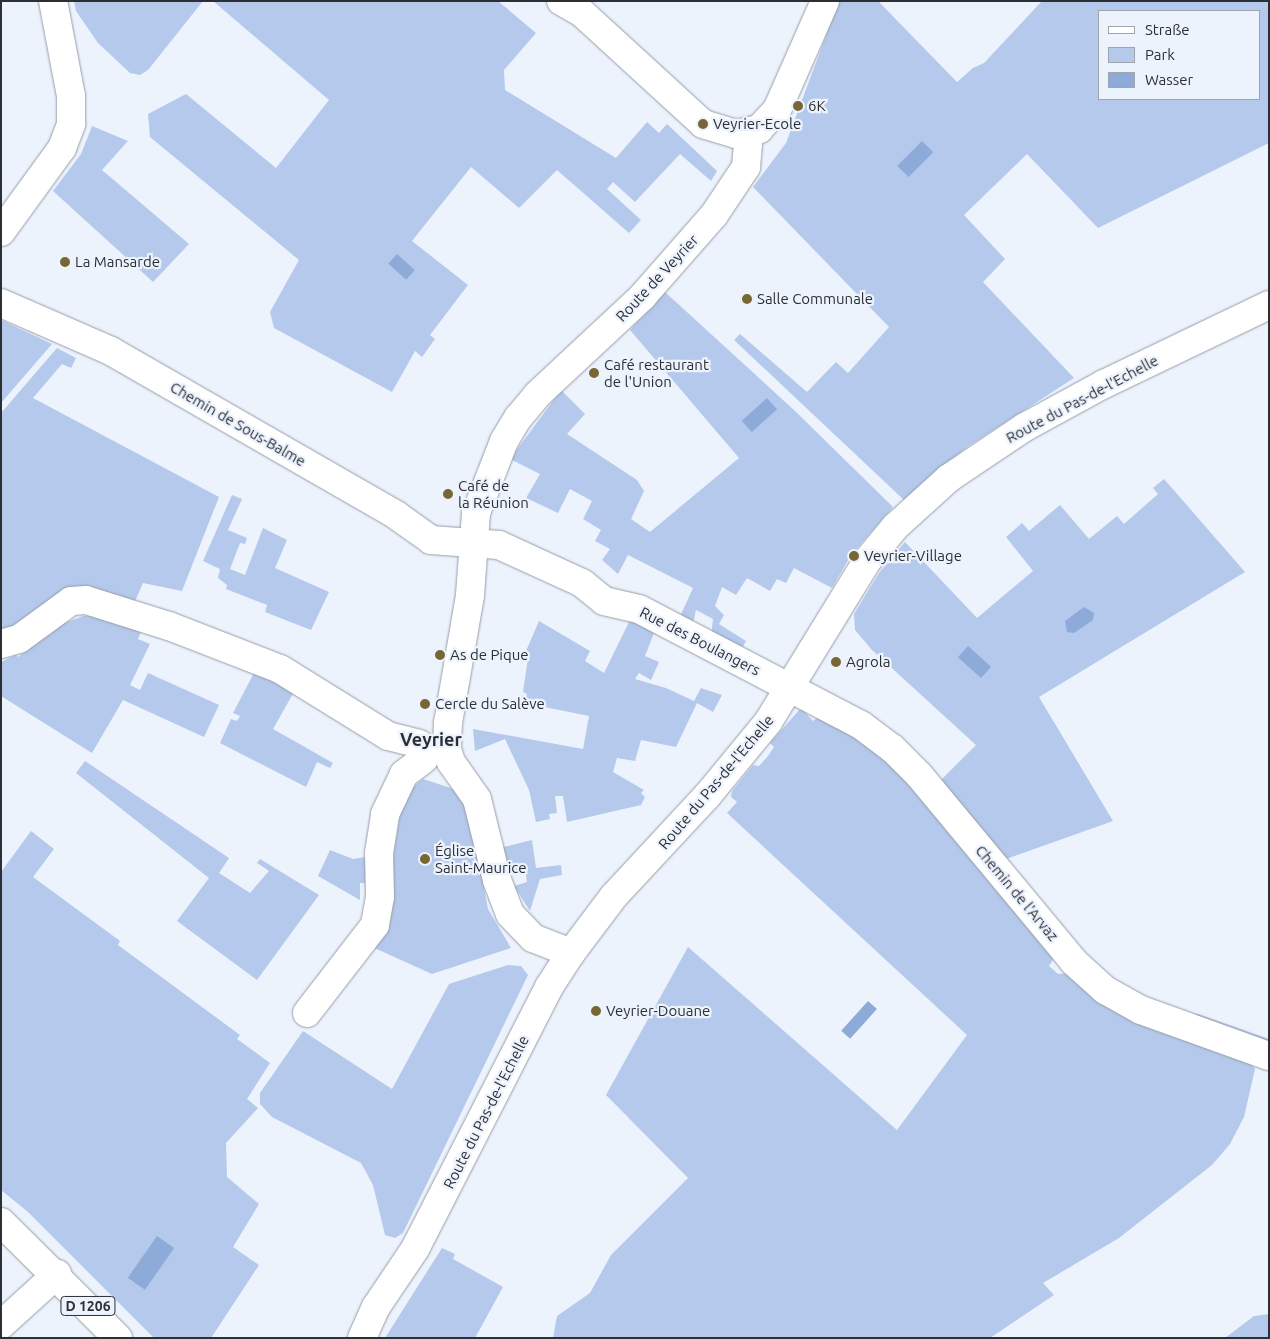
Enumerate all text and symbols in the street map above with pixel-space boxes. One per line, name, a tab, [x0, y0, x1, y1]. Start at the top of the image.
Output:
legend	[1098, 10, 1260, 100]
text: Straße	[1145, 21, 1189, 38]
text: Park	[1145, 46, 1175, 63]
text: Wasser	[1145, 71, 1193, 88]
place label: 6K	[808, 97, 826, 115]
marker: 6K	[792, 100, 804, 112]
place label: Veyrier-Ecole	[713, 115, 801, 133]
marker: Veyrier-Ecole	[697, 118, 709, 130]
street label: Route de Veyrier	[612, 231, 702, 325]
place label: La Mansarde	[75, 253, 160, 271]
marker: La Mansarde	[59, 256, 71, 268]
place label: Salle Communale	[757, 290, 873, 308]
marker: Salle Communale	[741, 293, 753, 305]
street label: Route du Pas-de-l'Echelle	[1003, 351, 1161, 447]
place label: Café restaurant de l'Union	[604, 355, 709, 390]
marker: Café restaurant de l'Union	[588, 367, 600, 379]
street label: Chemin de Sous-Balme	[167, 378, 309, 470]
place label: Café de la Réunion	[458, 476, 529, 511]
marker: Café de la Réunion	[442, 488, 454, 500]
place label: Veyrier-Village	[864, 547, 962, 565]
marker: Veyrier-Village	[848, 550, 860, 562]
street label: Rue des Boulangers	[637, 603, 763, 679]
place label: As de Pique	[450, 646, 529, 664]
marker: As de Pique	[434, 649, 446, 661]
place label: Agrola	[846, 653, 890, 671]
marker: Agrola	[830, 656, 842, 668]
place label: Cercle du Salève	[435, 695, 545, 713]
marker: Cercle du Salève	[419, 698, 431, 710]
street label: Route du Pas-de-l'Echelle	[655, 711, 777, 853]
district label: Veyrier	[400, 728, 462, 750]
place label: Église Saint-Maurice	[435, 841, 526, 876]
street label: Chemin de l'Arvaz	[972, 841, 1062, 945]
marker: Église Saint-Maurice	[419, 853, 431, 865]
place label: Veyrier-Douane	[606, 1002, 710, 1020]
marker: Veyrier-Douane	[590, 1005, 602, 1017]
street label: Route du Pas-de-l'Echelle	[439, 1032, 533, 1192]
road number: D 1206	[59, 1294, 117, 1318]

